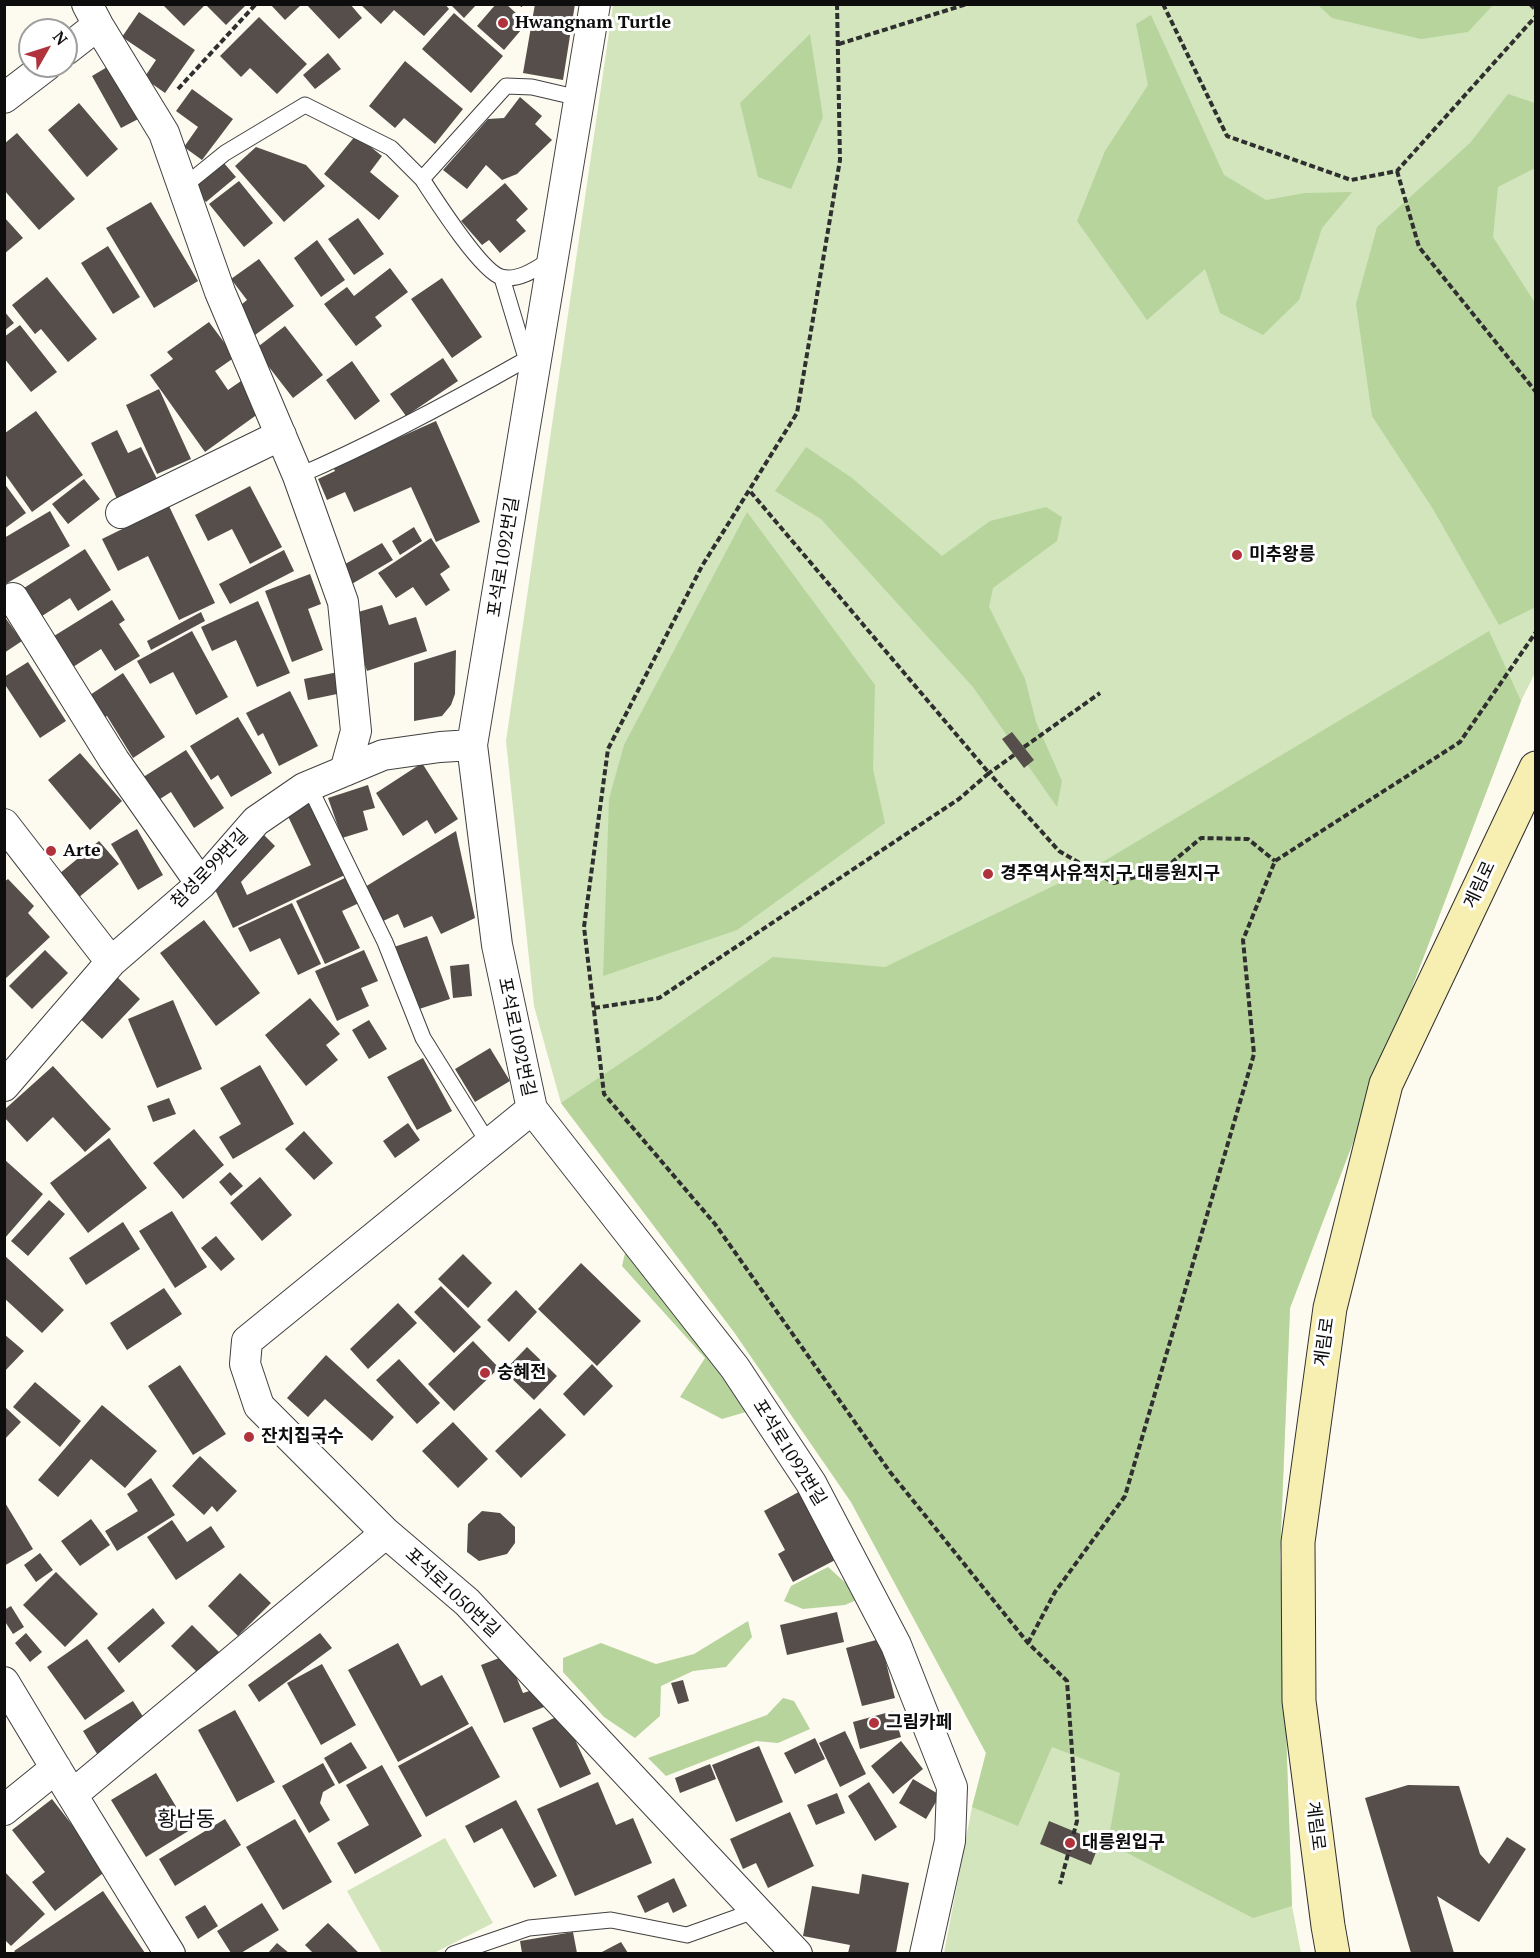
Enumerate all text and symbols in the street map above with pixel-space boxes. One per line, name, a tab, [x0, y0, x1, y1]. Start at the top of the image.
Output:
place label: Hwangnam Turtle	[515, 12, 671, 34]
marker: Hwangnam Turtle	[496, 16, 510, 30]
north arrow	[18, 18, 78, 78]
text: N	[48, 26, 73, 50]
street label: 포석로1092번길	[484, 495, 524, 619]
place label: 미추왕릉	[1249, 544, 1315, 566]
marker: 미추왕릉	[1230, 548, 1244, 562]
street label: 첨성로99번길	[167, 825, 253, 913]
place label: Arte	[63, 840, 101, 862]
marker: Arte	[44, 844, 58, 858]
street label: 계림로	[1460, 858, 1500, 912]
place label: 경주역사유적지구 대릉원지구	[1000, 863, 1220, 885]
marker: 경주역사유적지구 대릉원지구	[981, 867, 995, 881]
street label: 포석로1092번길	[493, 975, 539, 1099]
street label: 계림로	[1311, 1316, 1339, 1368]
place label: 숭혜전	[497, 1362, 547, 1384]
marker: 숭혜전	[478, 1366, 492, 1380]
street label: 포석로1092번길	[748, 1396, 830, 1510]
place label: 잔치집국수	[261, 1426, 344, 1448]
marker: 잔치집국수	[242, 1430, 256, 1444]
street label: 포석로1050번길	[400, 1544, 504, 1642]
place label: 그림카페	[886, 1712, 952, 1734]
marker: 그림카페	[867, 1716, 881, 1730]
street label: 계림로	[1301, 1800, 1329, 1852]
district label: 황남동	[157, 1807, 215, 1833]
place label: 대릉원입구	[1082, 1832, 1165, 1854]
marker: 대릉원입구	[1063, 1836, 1077, 1850]

